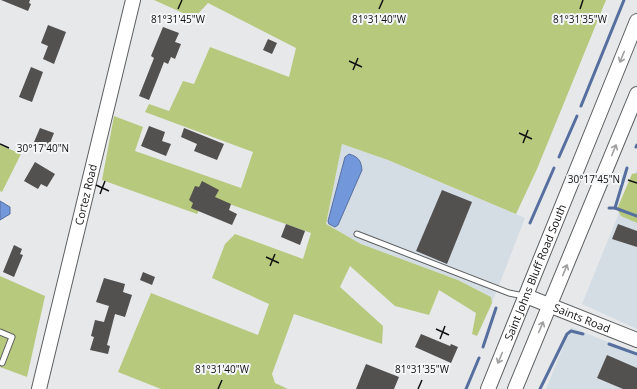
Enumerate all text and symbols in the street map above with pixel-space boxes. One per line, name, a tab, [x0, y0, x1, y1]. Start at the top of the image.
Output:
text: 81°31'45"W	[151, 12, 206, 26]
text: 81°31'40"W	[352, 12, 407, 26]
text: 81°31'35"W	[553, 12, 608, 26]
one-way arrow	[618, 51, 625, 63]
text: 30°17'40"N	[17, 141, 69, 155]
one-way arrow	[611, 144, 619, 156]
street label: Cortez Road	[71, 162, 100, 227]
text: 30°17'45"N	[568, 172, 620, 186]
street label: Saint Johns Bluff Road South	[501, 202, 569, 342]
one-way arrow	[561, 264, 569, 276]
street label: Saints Road	[551, 300, 613, 336]
one-way arrow	[538, 322, 545, 334]
one-way arrow	[496, 352, 504, 364]
text: 81°31'40"W	[195, 362, 250, 376]
text: 81°31'35"W	[395, 362, 450, 376]

